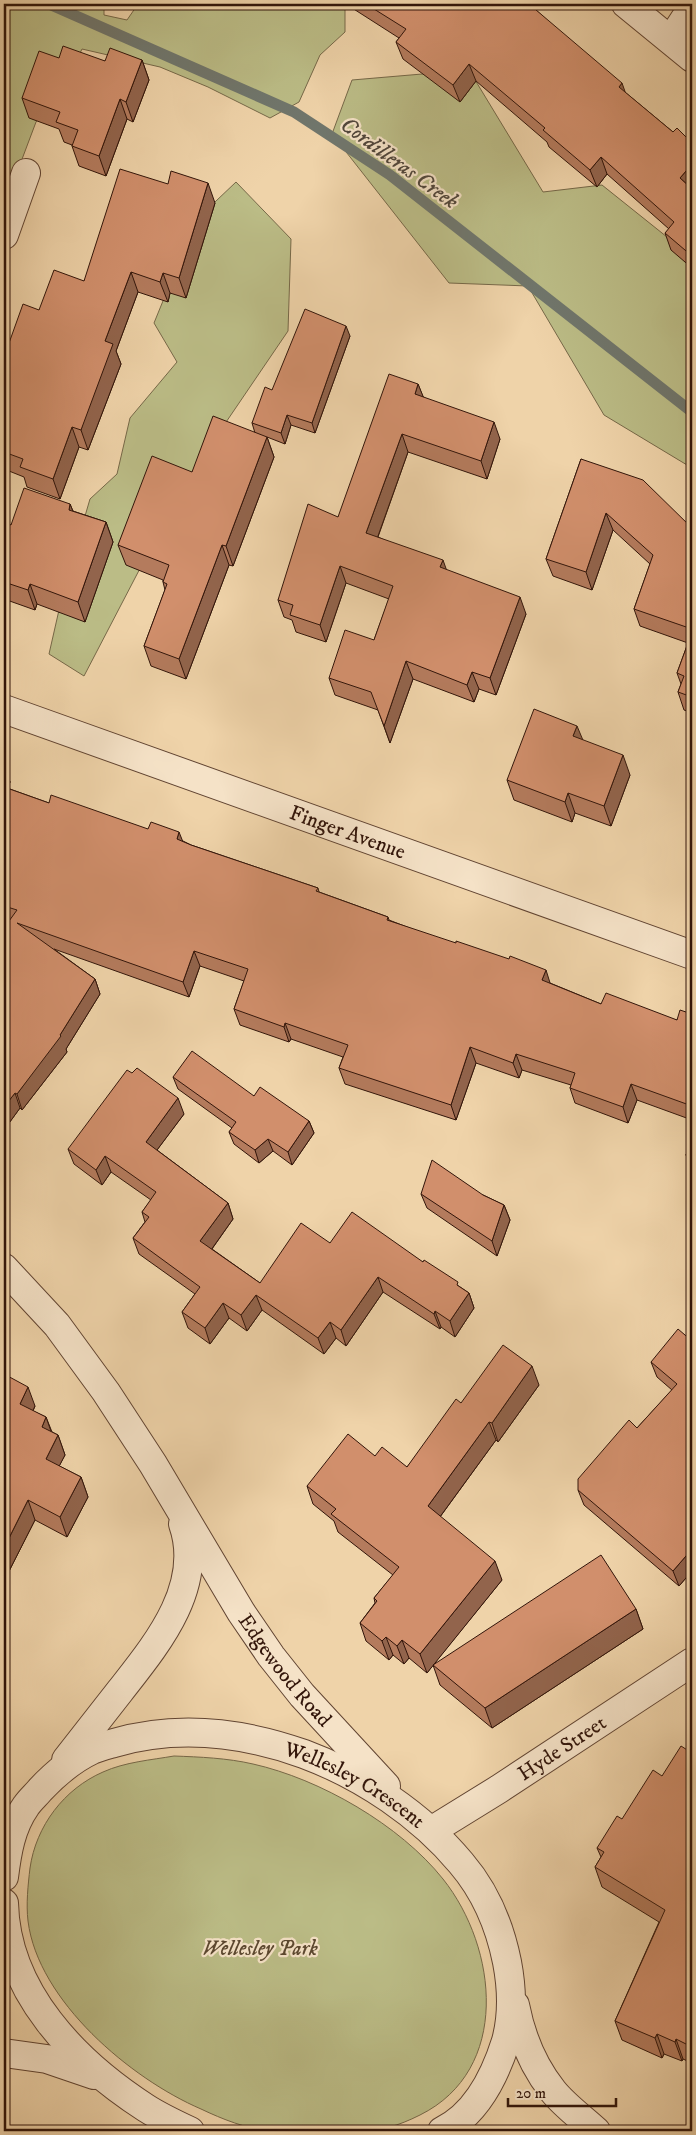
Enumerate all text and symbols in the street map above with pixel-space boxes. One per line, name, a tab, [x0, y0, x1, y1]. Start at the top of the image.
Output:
water label: Cordilleras Creek	[335, 111, 464, 216]
street label: Finger Avenue	[286, 800, 409, 866]
street label: Edgewood Road	[232, 1609, 337, 1733]
street label: Hyde Street	[513, 1710, 612, 1787]
street label: Wellesley Crescent	[280, 1736, 430, 1835]
park label: Wellesley Park	[202, 1936, 318, 1962]
scale bar	[508, 2075, 616, 2107]
text: 20 m	[516, 2084, 546, 2103]

